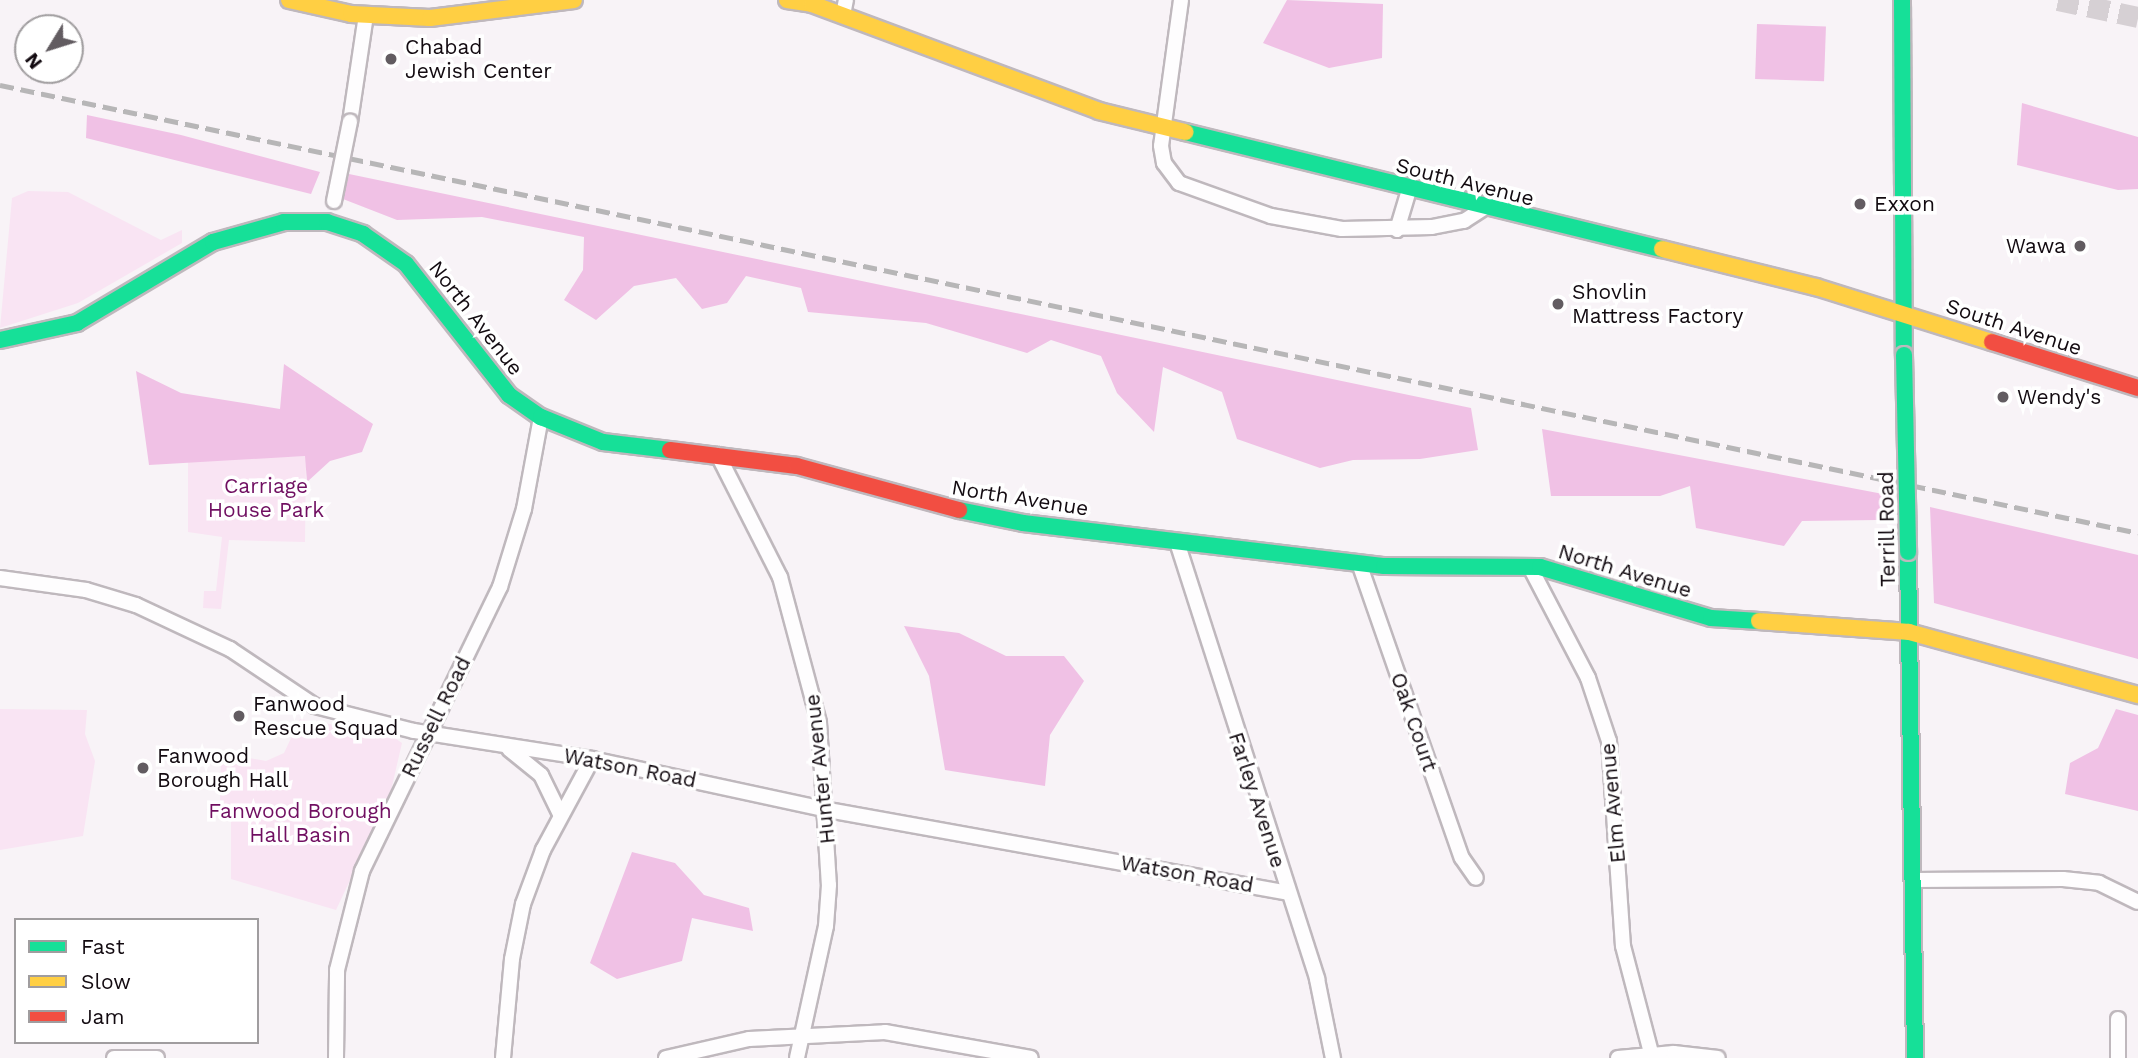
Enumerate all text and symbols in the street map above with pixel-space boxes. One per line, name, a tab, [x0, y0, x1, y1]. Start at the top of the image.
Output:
north arrow	[14, 14, 84, 84]
place label: Chabad Jewish Center	[405, 34, 552, 84]
text: N	[20, 48, 47, 74]
marker: Chabad Jewish Center	[383, 51, 399, 67]
street label: South Avenue	[1393, 153, 1537, 211]
place label: Exxon	[1874, 191, 1935, 217]
marker: Exxon	[1852, 196, 1868, 212]
place label: Wawa	[2006, 233, 2066, 259]
marker: Wawa	[2072, 238, 2088, 254]
street label: North Avenue	[423, 255, 529, 381]
place label: Shovlin Mattress Factory	[1572, 279, 1743, 329]
street label: South Avenue	[1942, 293, 2086, 361]
marker: Shovlin Mattress Factory	[1550, 296, 1566, 312]
place label: Wendy's	[2017, 384, 2101, 410]
marker: Wendy's	[1995, 389, 2011, 405]
street label: Terrill Road	[1873, 471, 1901, 587]
park label: Carriage House Park	[208, 473, 324, 523]
street label: North Avenue	[949, 475, 1091, 521]
street label: North Avenue	[1555, 539, 1695, 603]
street label: Russell Road	[396, 652, 476, 782]
street label: Oak Court	[1385, 669, 1443, 775]
place label: Fanwood Rescue Squad	[253, 691, 398, 741]
street label: Hunter Avenue	[800, 692, 840, 846]
marker: Fanwood Rescue Squad	[231, 708, 247, 724]
street label: Farley Avenue	[1223, 728, 1291, 872]
street label: Elm Avenue	[1595, 741, 1631, 865]
place label: Fanwood Borough Hall	[157, 743, 288, 793]
street label: Watson Road	[561, 743, 699, 793]
marker: Fanwood Borough Hall	[135, 760, 151, 776]
park label: Fanwood Borough Hall Basin	[208, 798, 392, 848]
street label: Watson Road	[1118, 850, 1256, 898]
legend	[14, 918, 259, 1044]
text: Fast	[81, 934, 125, 959]
text: Slow	[81, 969, 131, 994]
text: Jam	[81, 1004, 124, 1029]

